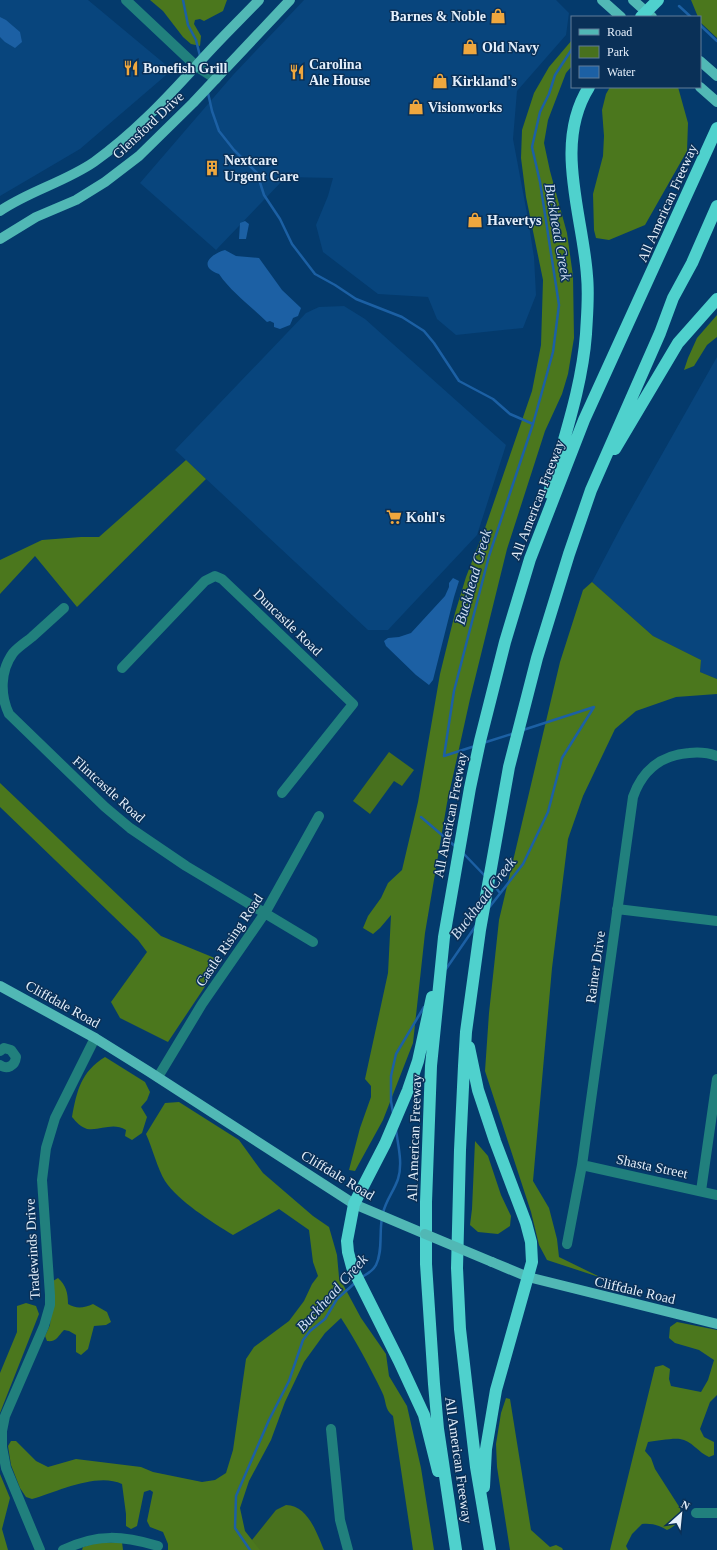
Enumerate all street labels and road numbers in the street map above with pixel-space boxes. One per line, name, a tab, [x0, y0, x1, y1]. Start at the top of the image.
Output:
street label: Glensford Drive	[110, 89, 187, 162]
street label: All American Freeway	[635, 142, 700, 264]
street label: All American Freeway	[508, 438, 567, 562]
street label: Duncastle Road	[250, 586, 325, 659]
street label: All American Freeway	[431, 751, 470, 879]
street label: Flintcastle Road	[70, 753, 148, 826]
street label: Castle Rising Road	[193, 891, 266, 989]
street label: Rainer Drive	[583, 930, 608, 1004]
street label: Cliffdale Road	[23, 978, 102, 1031]
street label: All American Freeway	[405, 1074, 424, 1202]
street label: Cliffdale Road	[298, 1148, 377, 1203]
street label: Shasta Street	[615, 1152, 689, 1181]
street label: Tradewinds Drive	[22, 1198, 43, 1300]
street label: Cliffdale Road	[593, 1274, 677, 1307]
street label: All American Freeway	[442, 1396, 475, 1524]

